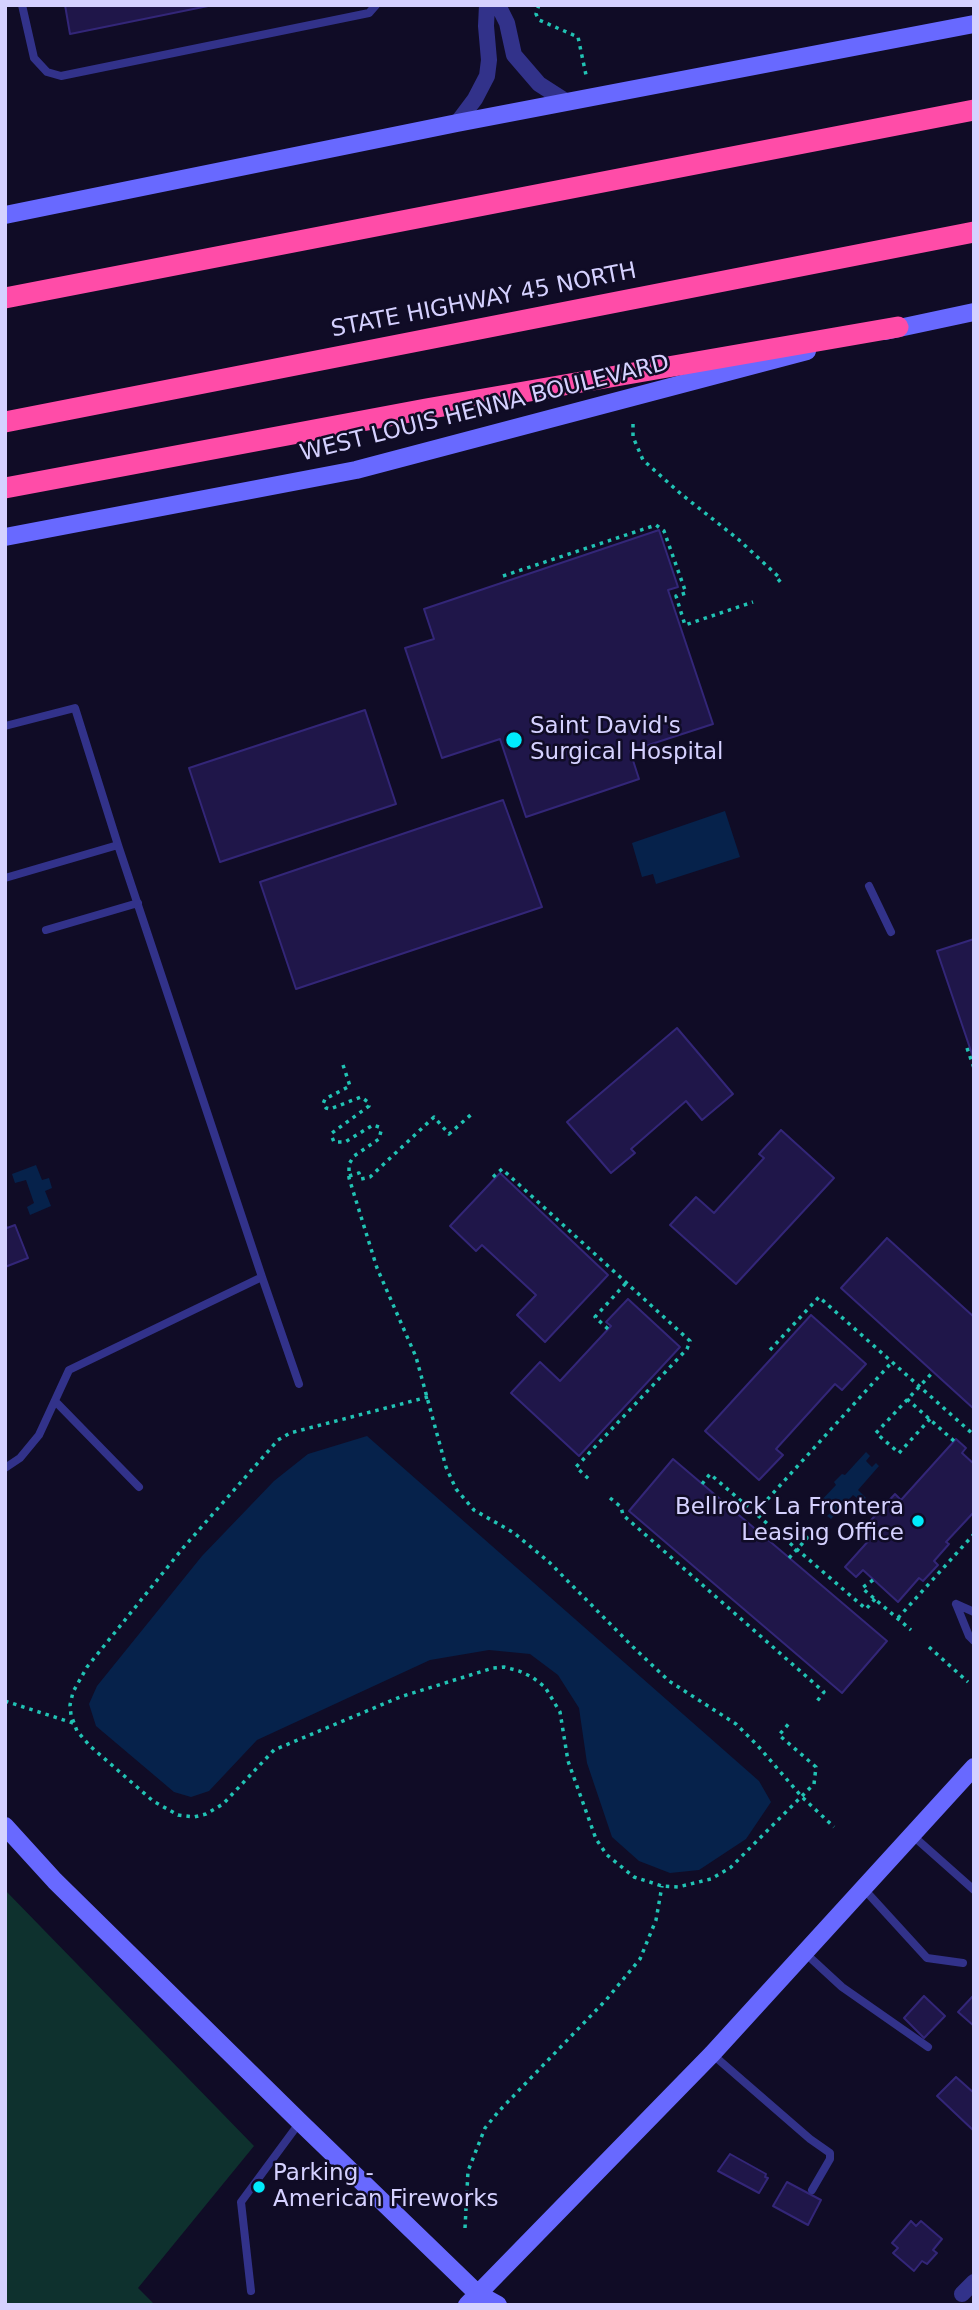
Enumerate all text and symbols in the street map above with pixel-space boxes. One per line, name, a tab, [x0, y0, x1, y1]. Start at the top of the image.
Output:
street label: STATE HIGHWAY 45 NORTH	[329, 258, 639, 344]
street label: WEST LOUIS HENNA BOULEVARD	[298, 350, 672, 468]
place label: Saint David's Surgical Hospital	[530, 713, 724, 767]
marker: Saint David's Surgical Hospital	[504, 730, 524, 750]
place label: Bellrock La Frontera Leasing Office	[675, 1494, 904, 1548]
marker: Bellrock La Frontera Leasing Office	[910, 1513, 926, 1529]
place label: Parking - American Fireworks	[273, 2160, 498, 2214]
marker: Parking - American Fireworks	[251, 2179, 267, 2195]

